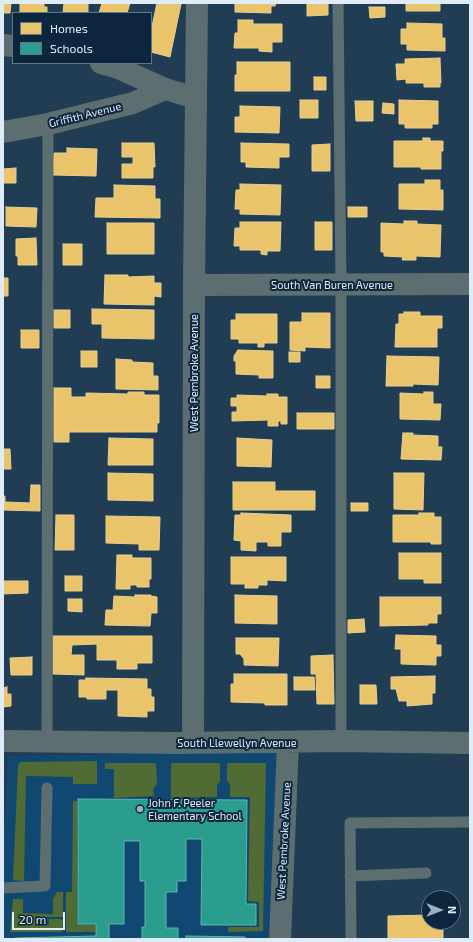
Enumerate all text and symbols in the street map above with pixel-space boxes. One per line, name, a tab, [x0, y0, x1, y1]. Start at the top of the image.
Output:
legend	[12, 12, 152, 64]
text: Homes	[50, 21, 88, 35]
text: Schools	[50, 41, 93, 55]
street label: Griffith Avenue	[47, 100, 123, 130]
street label: South Van Buren Avenue	[271, 278, 393, 292]
street label: West Pembroke Avenue	[187, 314, 201, 432]
street label: South Llewellyn Avenue	[177, 736, 297, 750]
street label: West Pembroke Avenue	[274, 782, 294, 900]
place label: John F. Peeler Elementary School	[148, 796, 242, 822]
marker: John F. Peeler Elementary School	[135, 804, 145, 814]
north arrow	[421, 890, 461, 930]
scale bar	[14, 904, 67, 930]
text: N	[446, 906, 459, 914]
text: 20 m	[19, 912, 46, 926]

